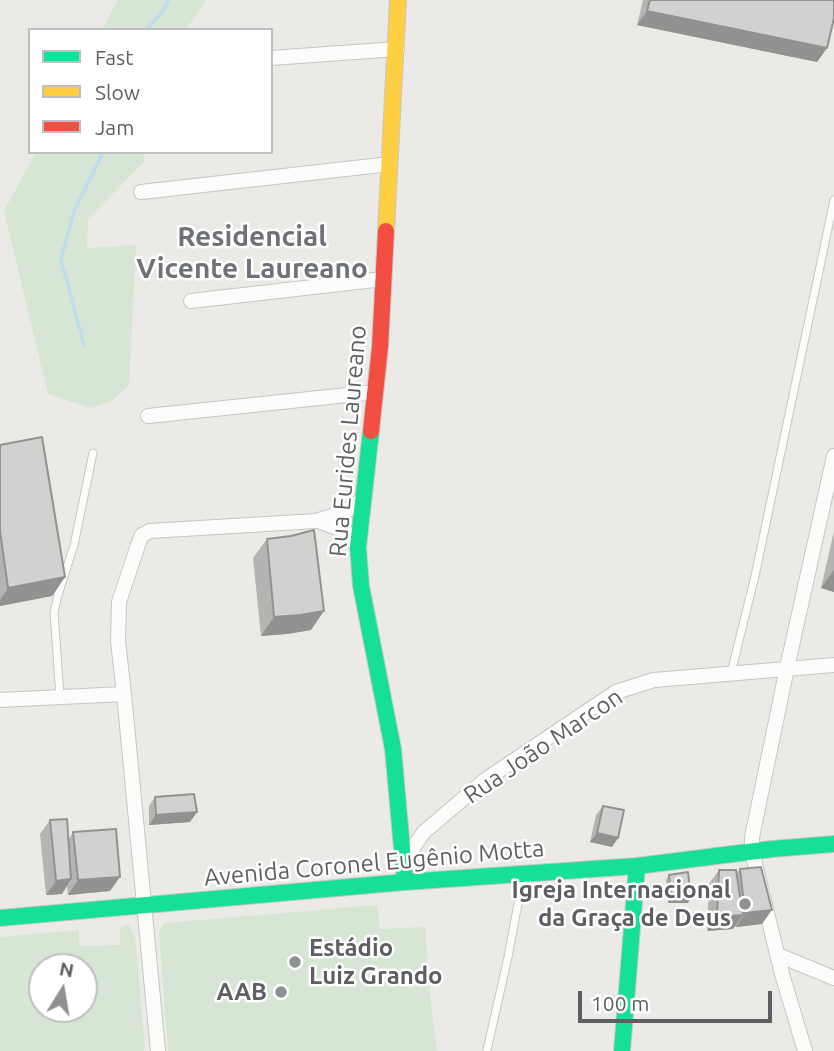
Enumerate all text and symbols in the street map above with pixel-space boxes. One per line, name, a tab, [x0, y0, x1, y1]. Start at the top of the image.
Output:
legend	[28, 28, 273, 154]
text: Fast	[95, 45, 133, 69]
text: Slow	[95, 80, 140, 104]
text: Jam	[95, 115, 134, 139]
district label: Residencial Vicente Laureano	[136, 220, 368, 286]
street label: Rua Eurides Laureano	[324, 324, 372, 558]
street label: Rua João Marcon	[458, 682, 628, 810]
street label: Avenida Coronel Eugênio Motta	[203, 834, 545, 892]
place label: Igreja Internacional da Graça de Deus	[512, 876, 731, 932]
marker: Igreja Internacional da Graça de Deus	[737, 896, 753, 912]
place label: Estádio Luiz Grando	[309, 934, 443, 990]
north arrow	[28, 953, 98, 1023]
marker: Estádio Luiz Grando	[287, 954, 303, 970]
text: N	[58, 957, 76, 982]
place label: AAB	[216, 978, 267, 1006]
scale bar	[582, 978, 776, 1022]
marker: AAB	[273, 984, 289, 1000]
text: 100 m	[591, 991, 649, 1015]

